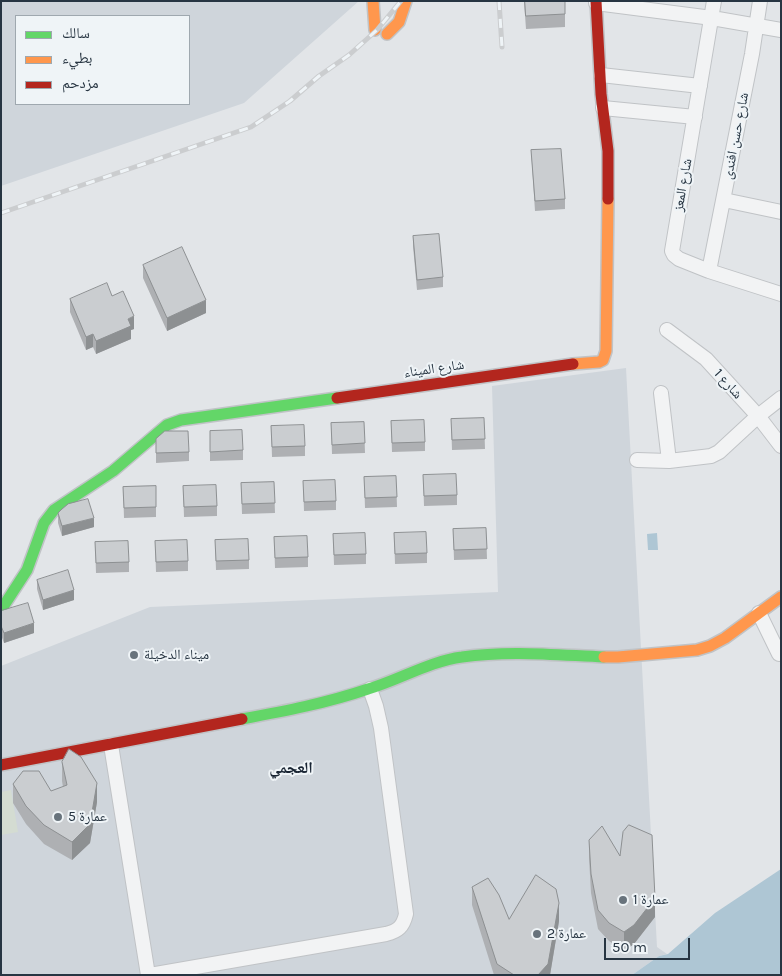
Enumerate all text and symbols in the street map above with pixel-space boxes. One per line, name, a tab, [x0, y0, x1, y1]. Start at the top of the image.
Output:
legend	[15, 15, 190, 105]
text: سالك	[62, 24, 90, 42]
text: بطيء	[62, 49, 92, 67]
text: مزدحم	[62, 74, 99, 92]
street label: شارع حسن افندى	[719, 91, 753, 181]
street label: شارع المعز	[670, 157, 696, 213]
street label: شارع الميناء	[403, 356, 465, 382]
street label: شارع 1	[710, 366, 746, 402]
place label: ميناء الدخيلة	[144, 647, 209, 663]
marker: ميناء الدخيلة	[128, 649, 140, 661]
district label: العجمي	[269, 758, 313, 778]
place label: عمارة 5	[68, 809, 107, 825]
marker: عمارة 5	[52, 811, 64, 823]
place label: عمارة 1	[633, 892, 668, 908]
marker: عمارة 1	[617, 894, 629, 906]
place label: عمارة 2	[547, 926, 586, 942]
marker: عمارة 2	[531, 928, 543, 940]
scale bar	[607, 928, 693, 960]
text: 50 m	[612, 938, 647, 956]

